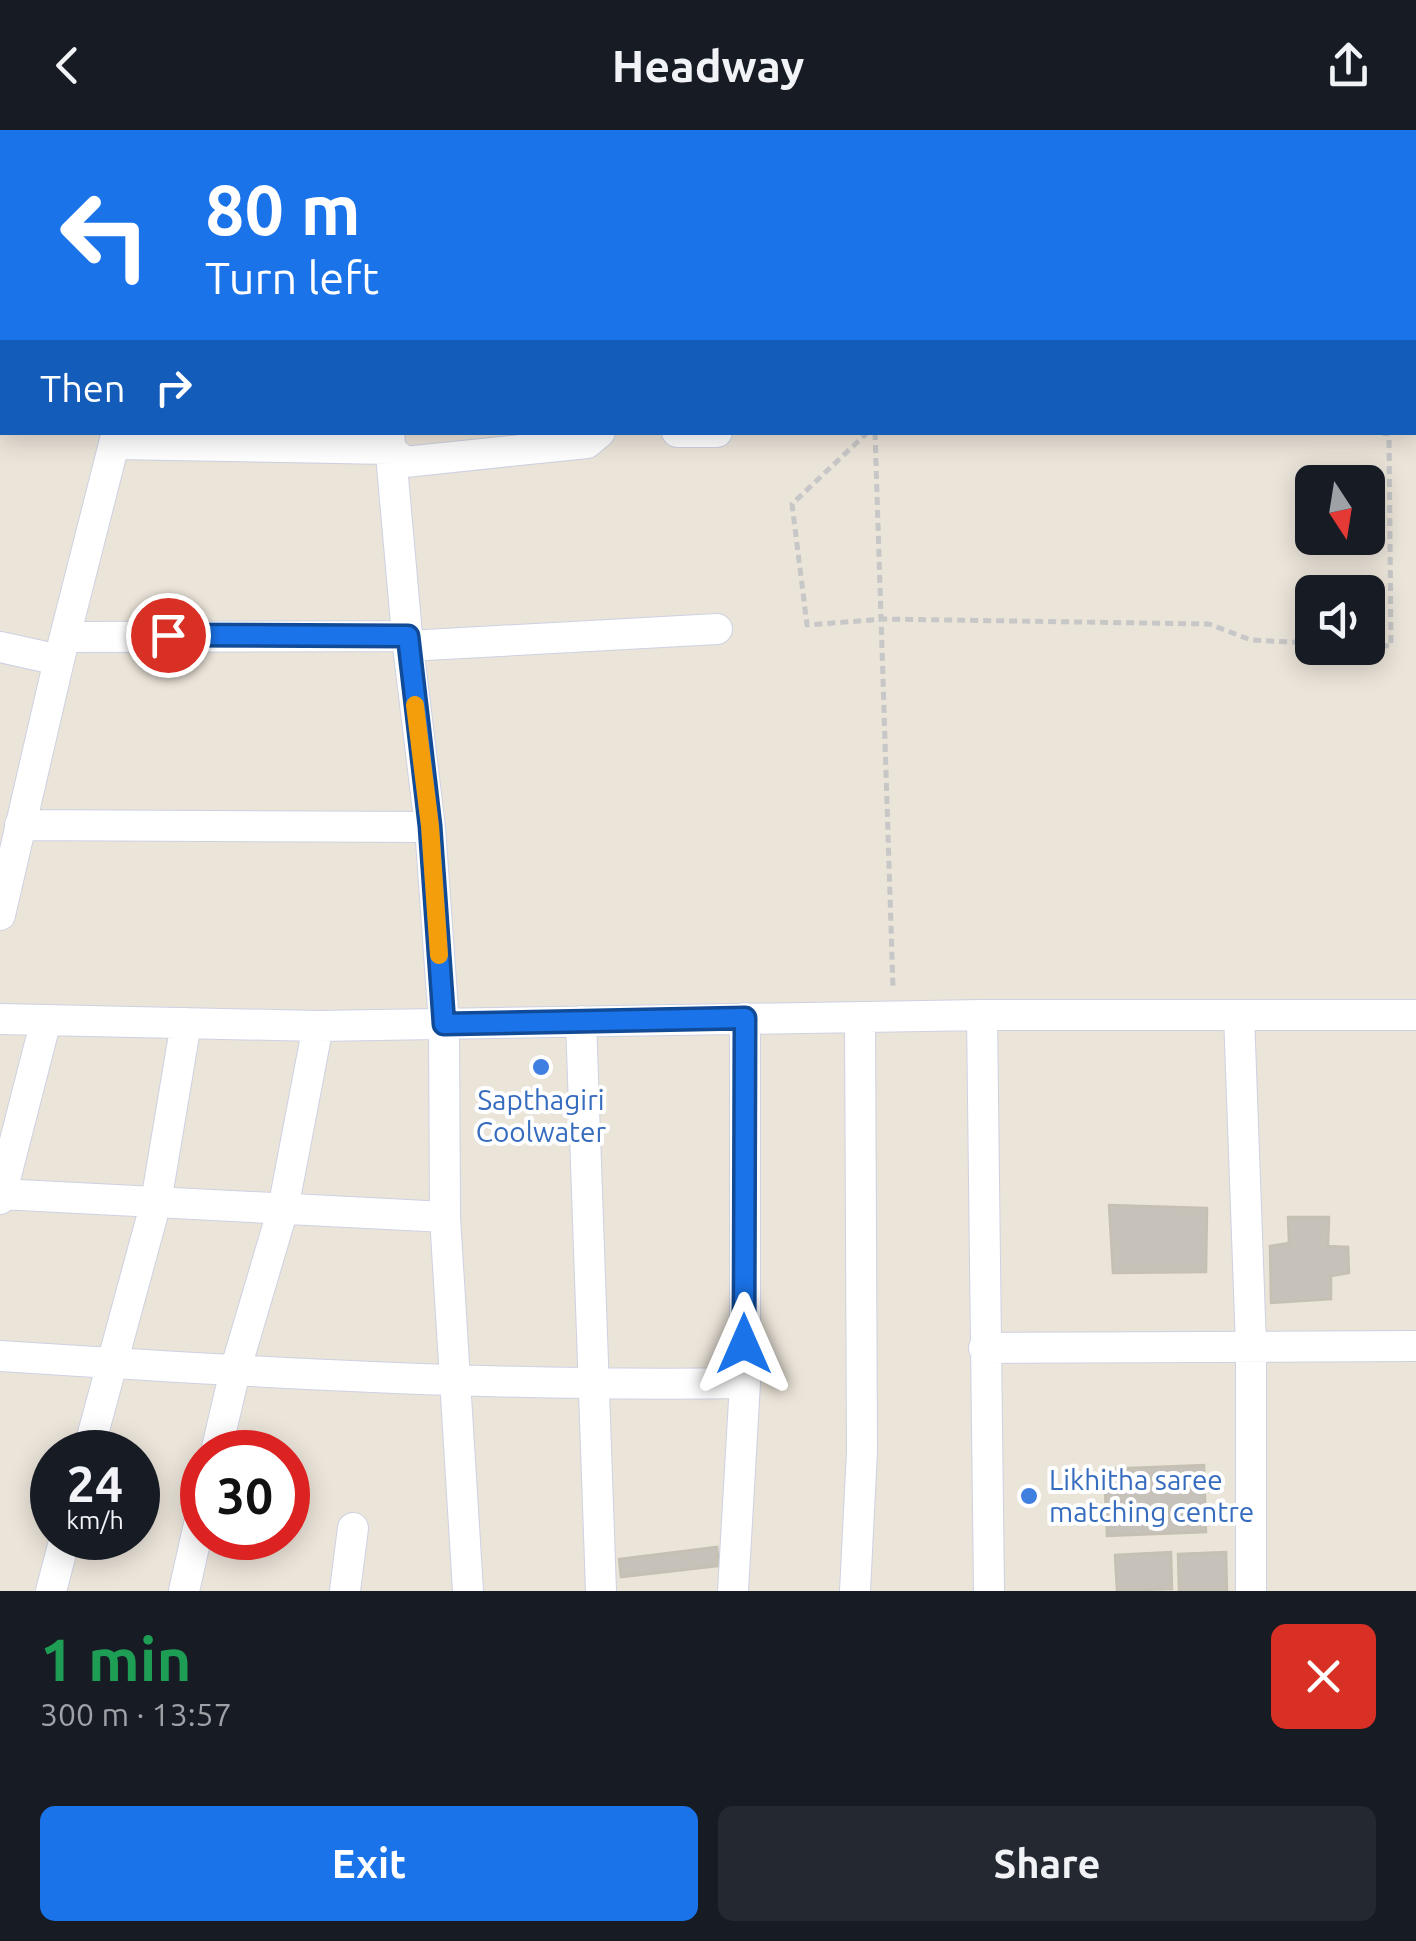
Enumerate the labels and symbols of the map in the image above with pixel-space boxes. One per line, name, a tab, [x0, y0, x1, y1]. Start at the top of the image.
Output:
north arrow	[1295, 465, 1385, 555]
pin	[126, 593, 211, 678]
marker: Sapthagiri Coolwater	[530, 1056, 552, 1078]
place label: Sapthagiri Coolwater	[476, 1084, 607, 1147]
position arrow	[692, 1292, 796, 1396]
speed limit sign: 30	[180, 1430, 310, 1560]
place label: Likhitha saree matching centre	[1049, 1464, 1254, 1527]
marker: Likhitha saree matching centre	[1018, 1485, 1040, 1507]

